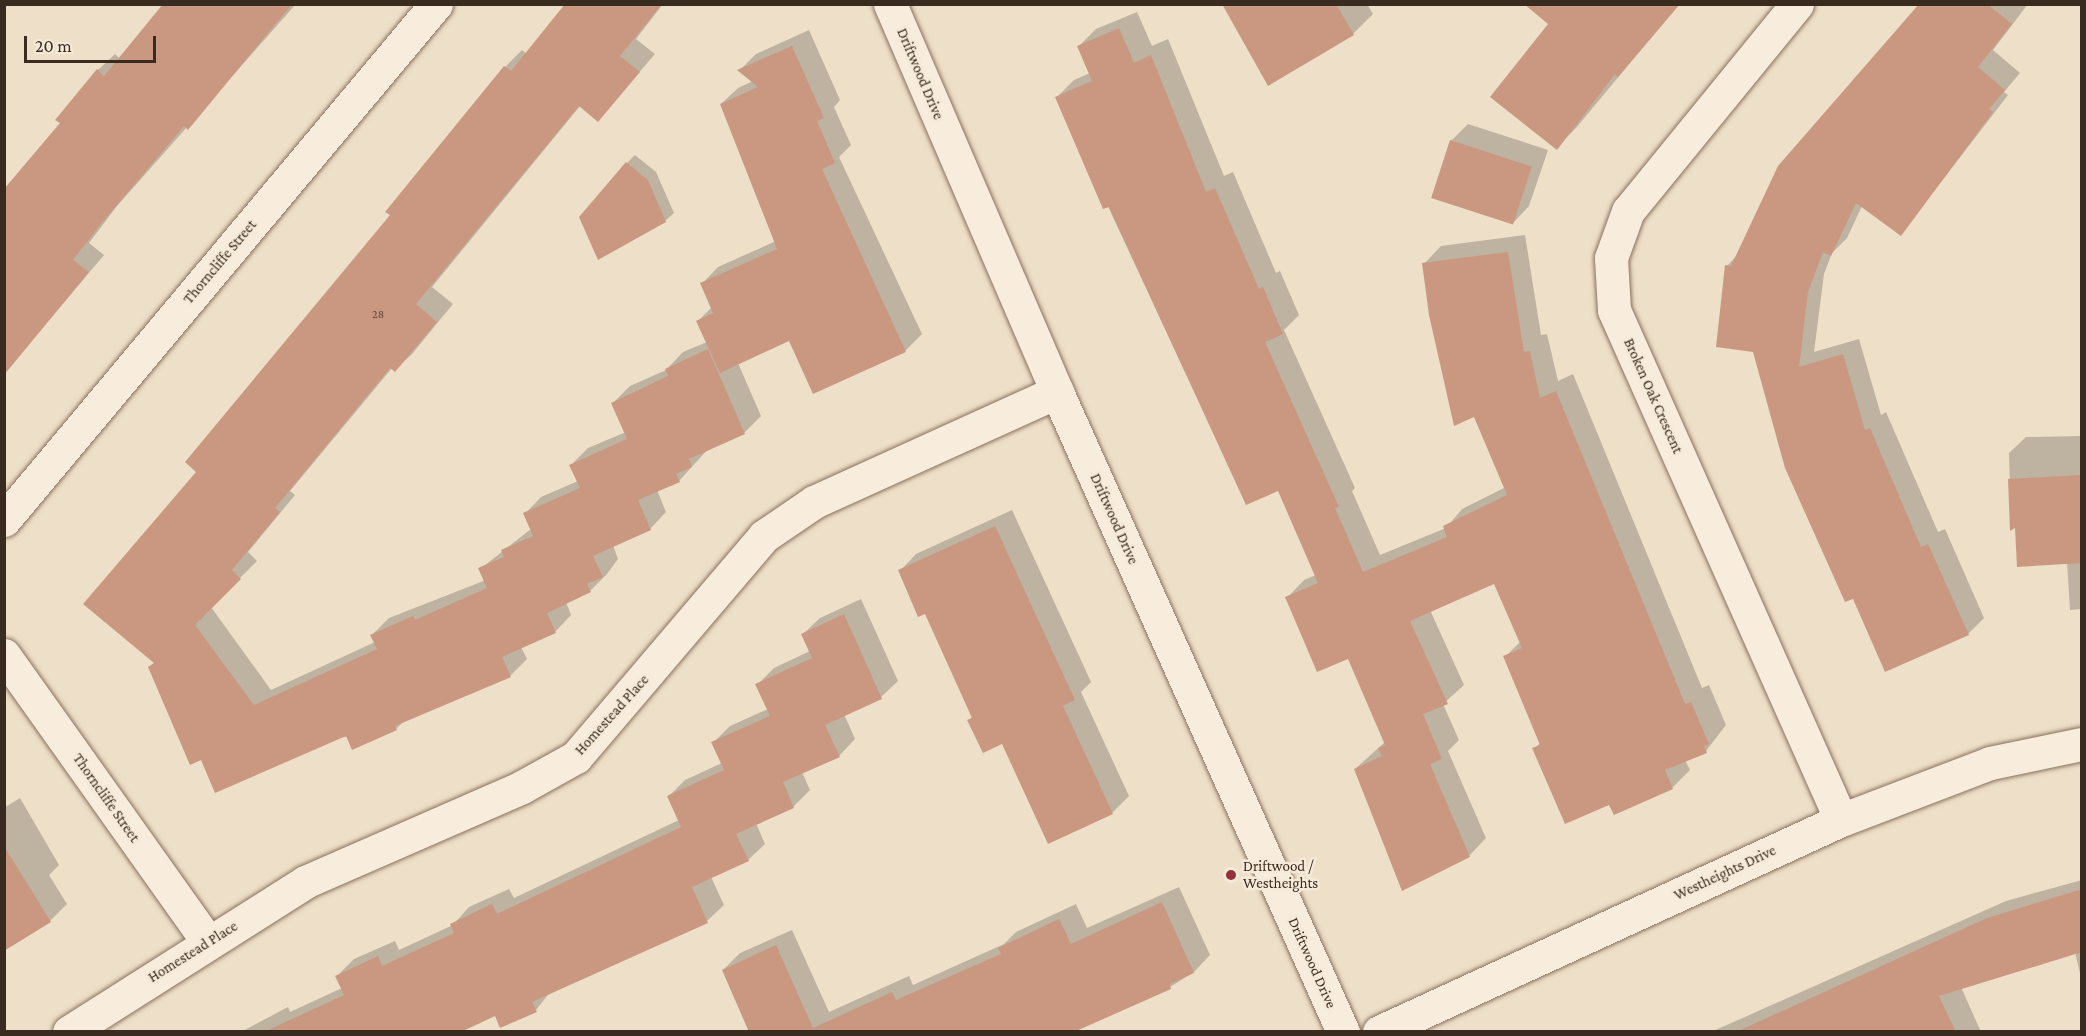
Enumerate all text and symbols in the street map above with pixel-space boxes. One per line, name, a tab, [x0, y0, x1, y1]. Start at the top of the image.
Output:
scale bar	[27, 24, 159, 62]
street label: Driftwood Drive	[893, 26, 947, 122]
text: 20 m	[35, 36, 72, 56]
street label: Thorncliffe Street	[180, 216, 260, 308]
house number: 28	[372, 308, 384, 322]
street label: Broken Oak Crescent	[1620, 336, 1686, 456]
street label: Driftwood Drive	[1086, 471, 1142, 567]
street label: Homestead Place	[571, 671, 653, 759]
street label: Thorncliffe Street	[69, 750, 143, 846]
street label: Westheights Drive	[1671, 841, 1779, 905]
place label: Driftwood / Westheights	[1243, 857, 1318, 892]
marker: Driftwood / Westheights	[1224, 868, 1238, 882]
street label: Driftwood Drive	[1284, 915, 1340, 1011]
street label: Homestead Place	[145, 917, 241, 987]

